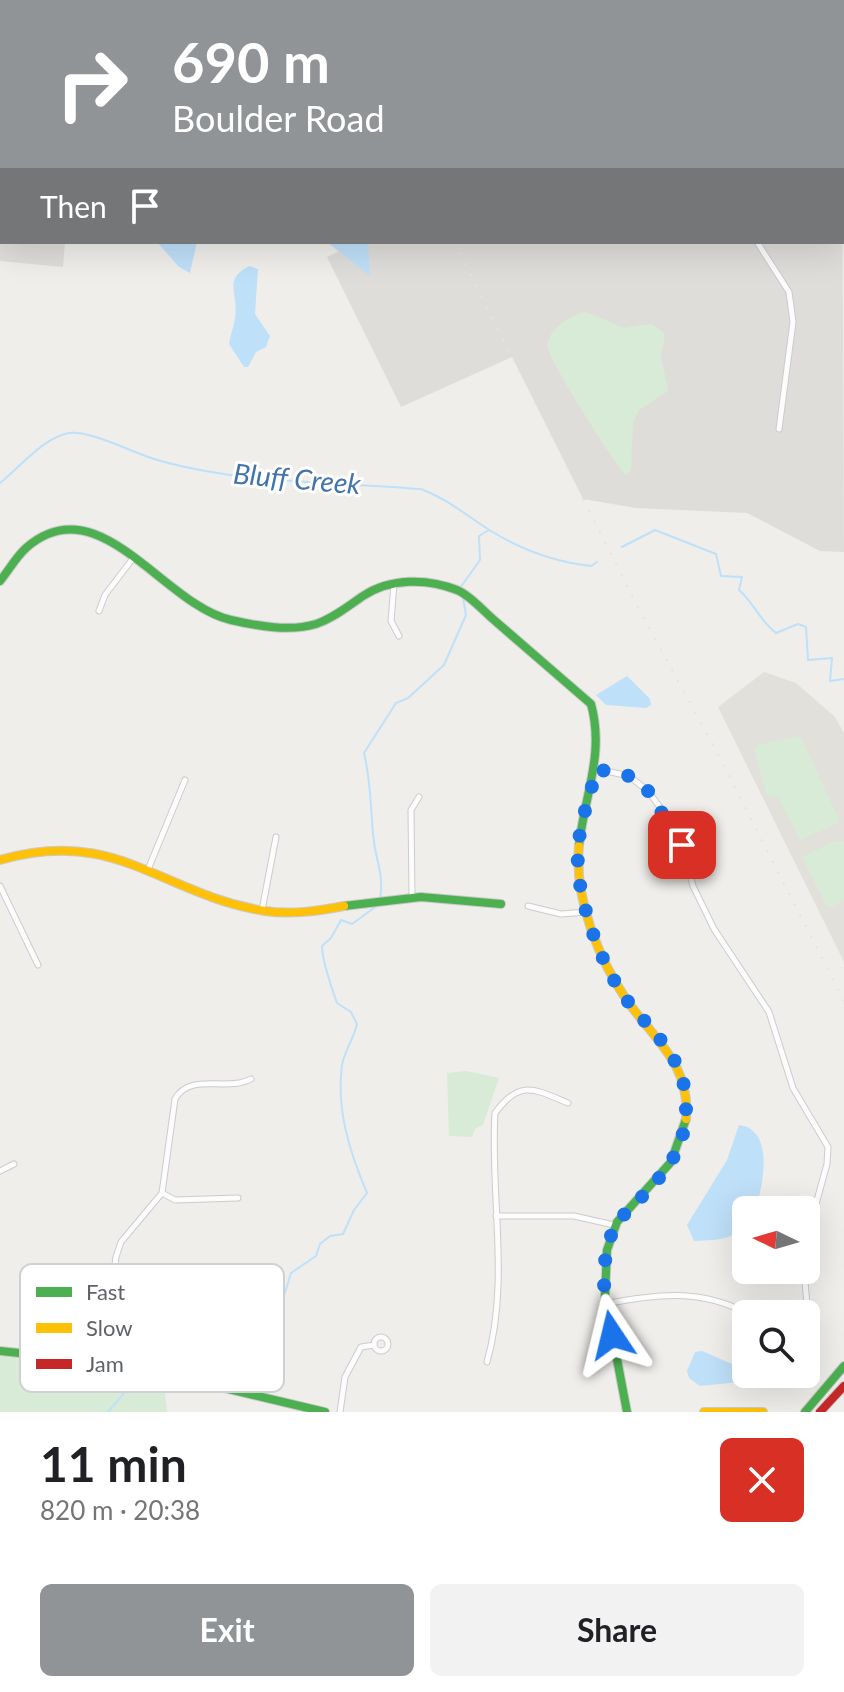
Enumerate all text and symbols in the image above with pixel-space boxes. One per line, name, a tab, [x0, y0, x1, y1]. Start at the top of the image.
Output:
text: 690 m	[172, 28, 330, 95]
icon: right	[40, 32, 144, 136]
text: Boulder Road	[172, 96, 385, 140]
icon: arrive	[123, 184, 167, 228]
text: Then	[40, 188, 107, 224]
water label: Bluff Creek	[232, 456, 363, 501]
pin	[648, 811, 716, 879]
icon: arrive	[660, 823, 704, 867]
north arrow	[732, 1196, 820, 1284]
map controls	[732, 1196, 820, 1388]
legend	[20, 1264, 284, 1392]
text: Fast	[86, 1278, 125, 1305]
position arrow	[570, 1293, 654, 1377]
button: search	[732, 1300, 820, 1388]
text: Slow	[86, 1314, 133, 1341]
text: Jam	[86, 1350, 124, 1377]
text: 11 min	[40, 1435, 187, 1492]
button: close	[720, 1438, 804, 1522]
text: 820 m · 20:38	[40, 1494, 200, 1526]
button: Exit	[40, 1584, 414, 1676]
button: Share	[430, 1584, 804, 1676]

